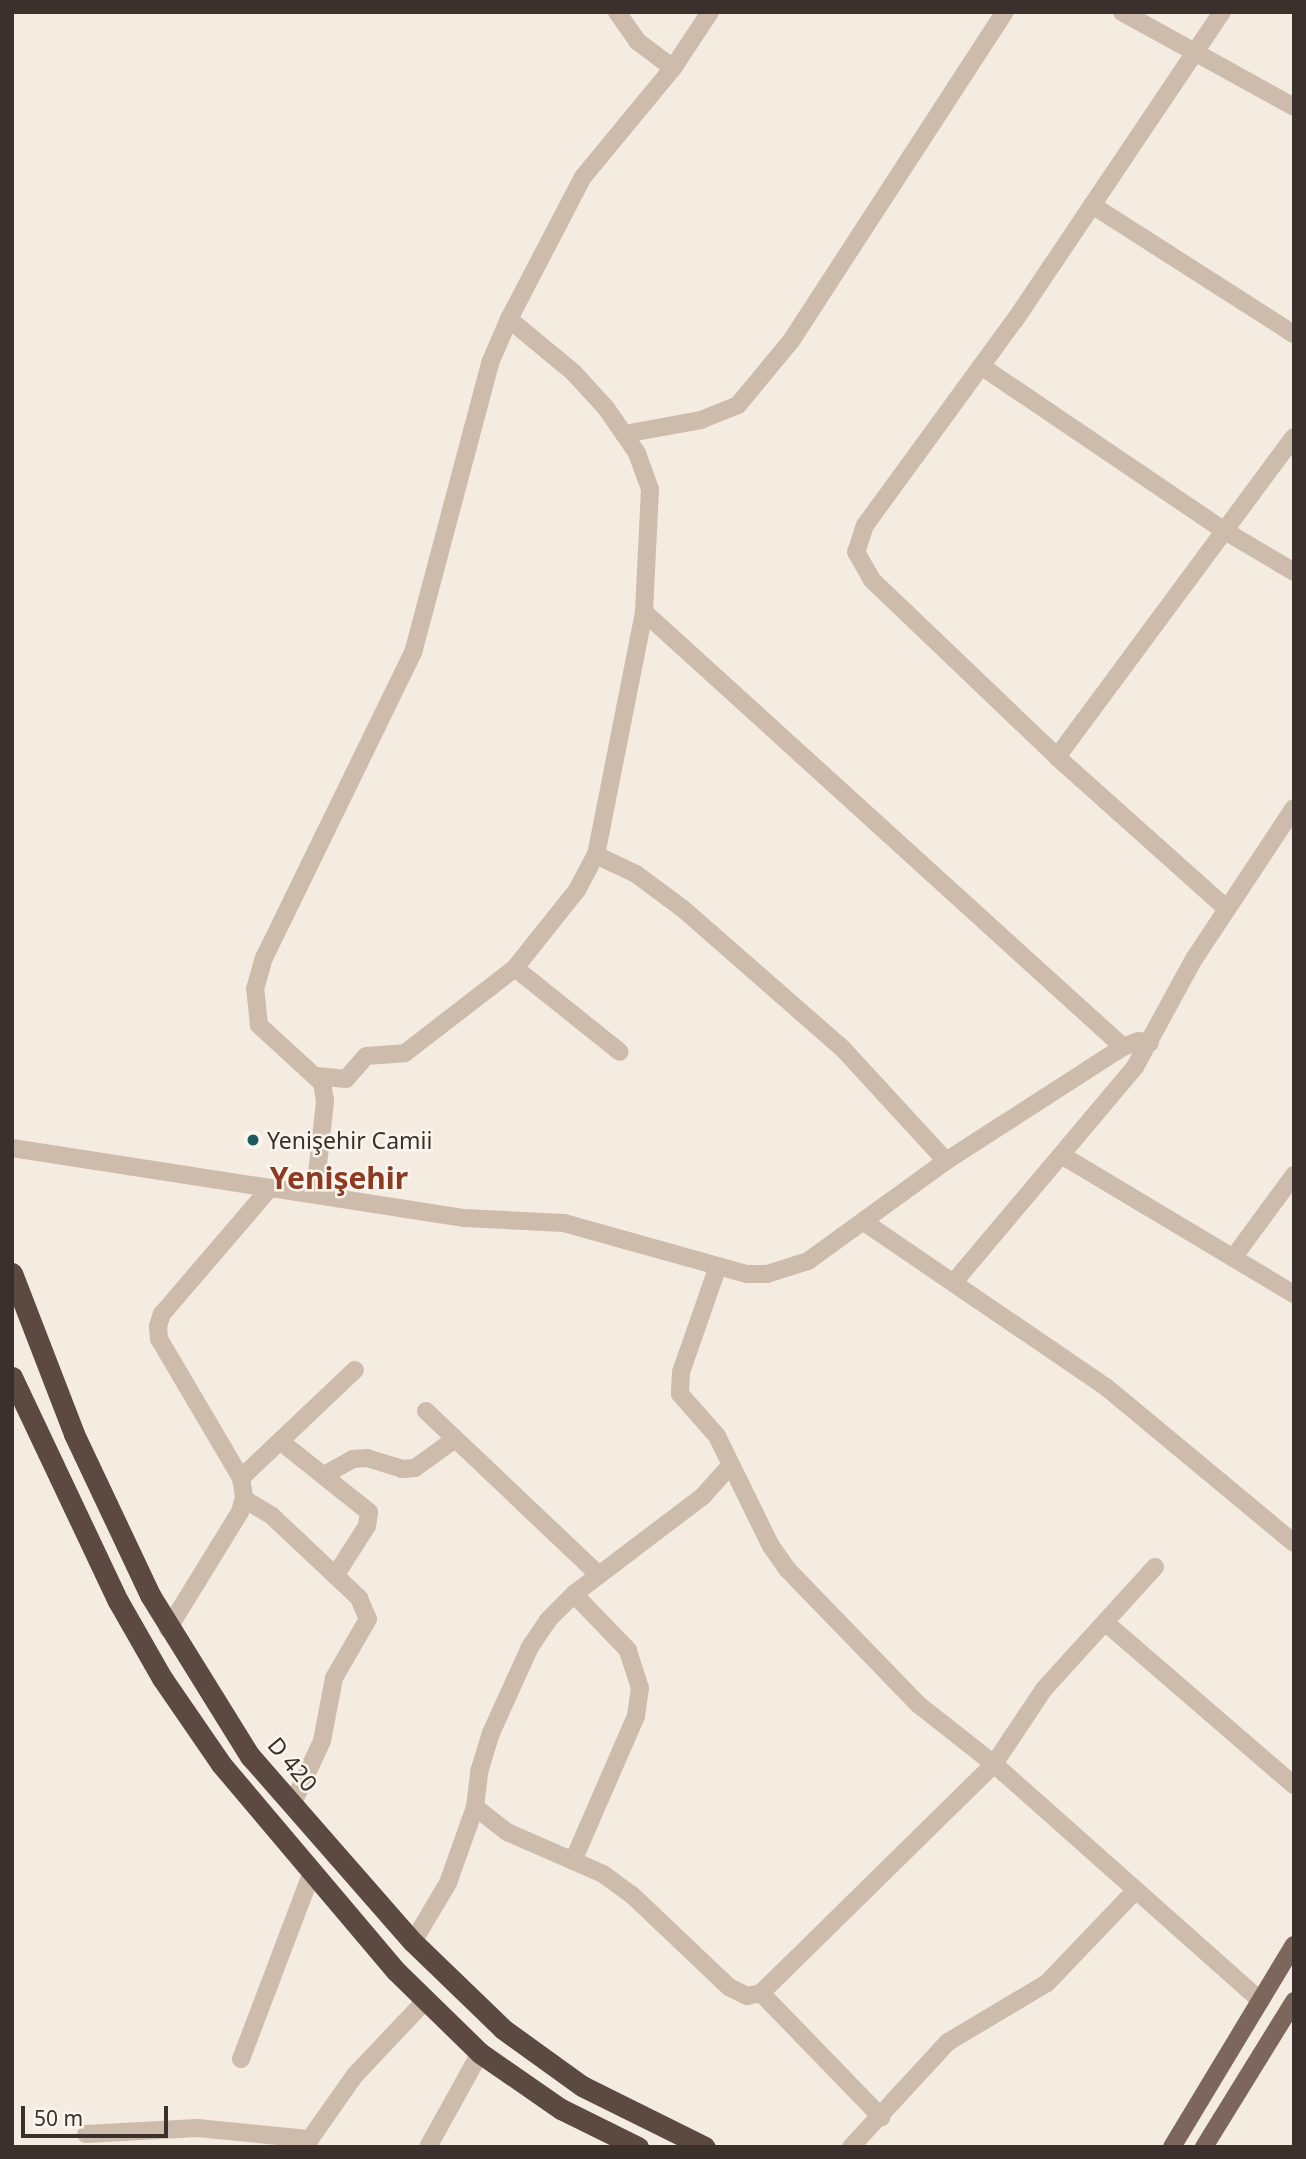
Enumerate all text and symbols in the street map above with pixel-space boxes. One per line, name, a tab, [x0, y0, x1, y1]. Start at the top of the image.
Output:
place label: Yenişehir Camii	[267, 1126, 432, 1154]
marker: Yenişehir Camii	[245, 1132, 261, 1148]
district label: Yenişehir	[270, 1160, 408, 1196]
street label: D 420	[262, 1731, 324, 1797]
scale bar	[24, 2092, 172, 2136]
text: 50 m	[34, 2104, 83, 2132]

